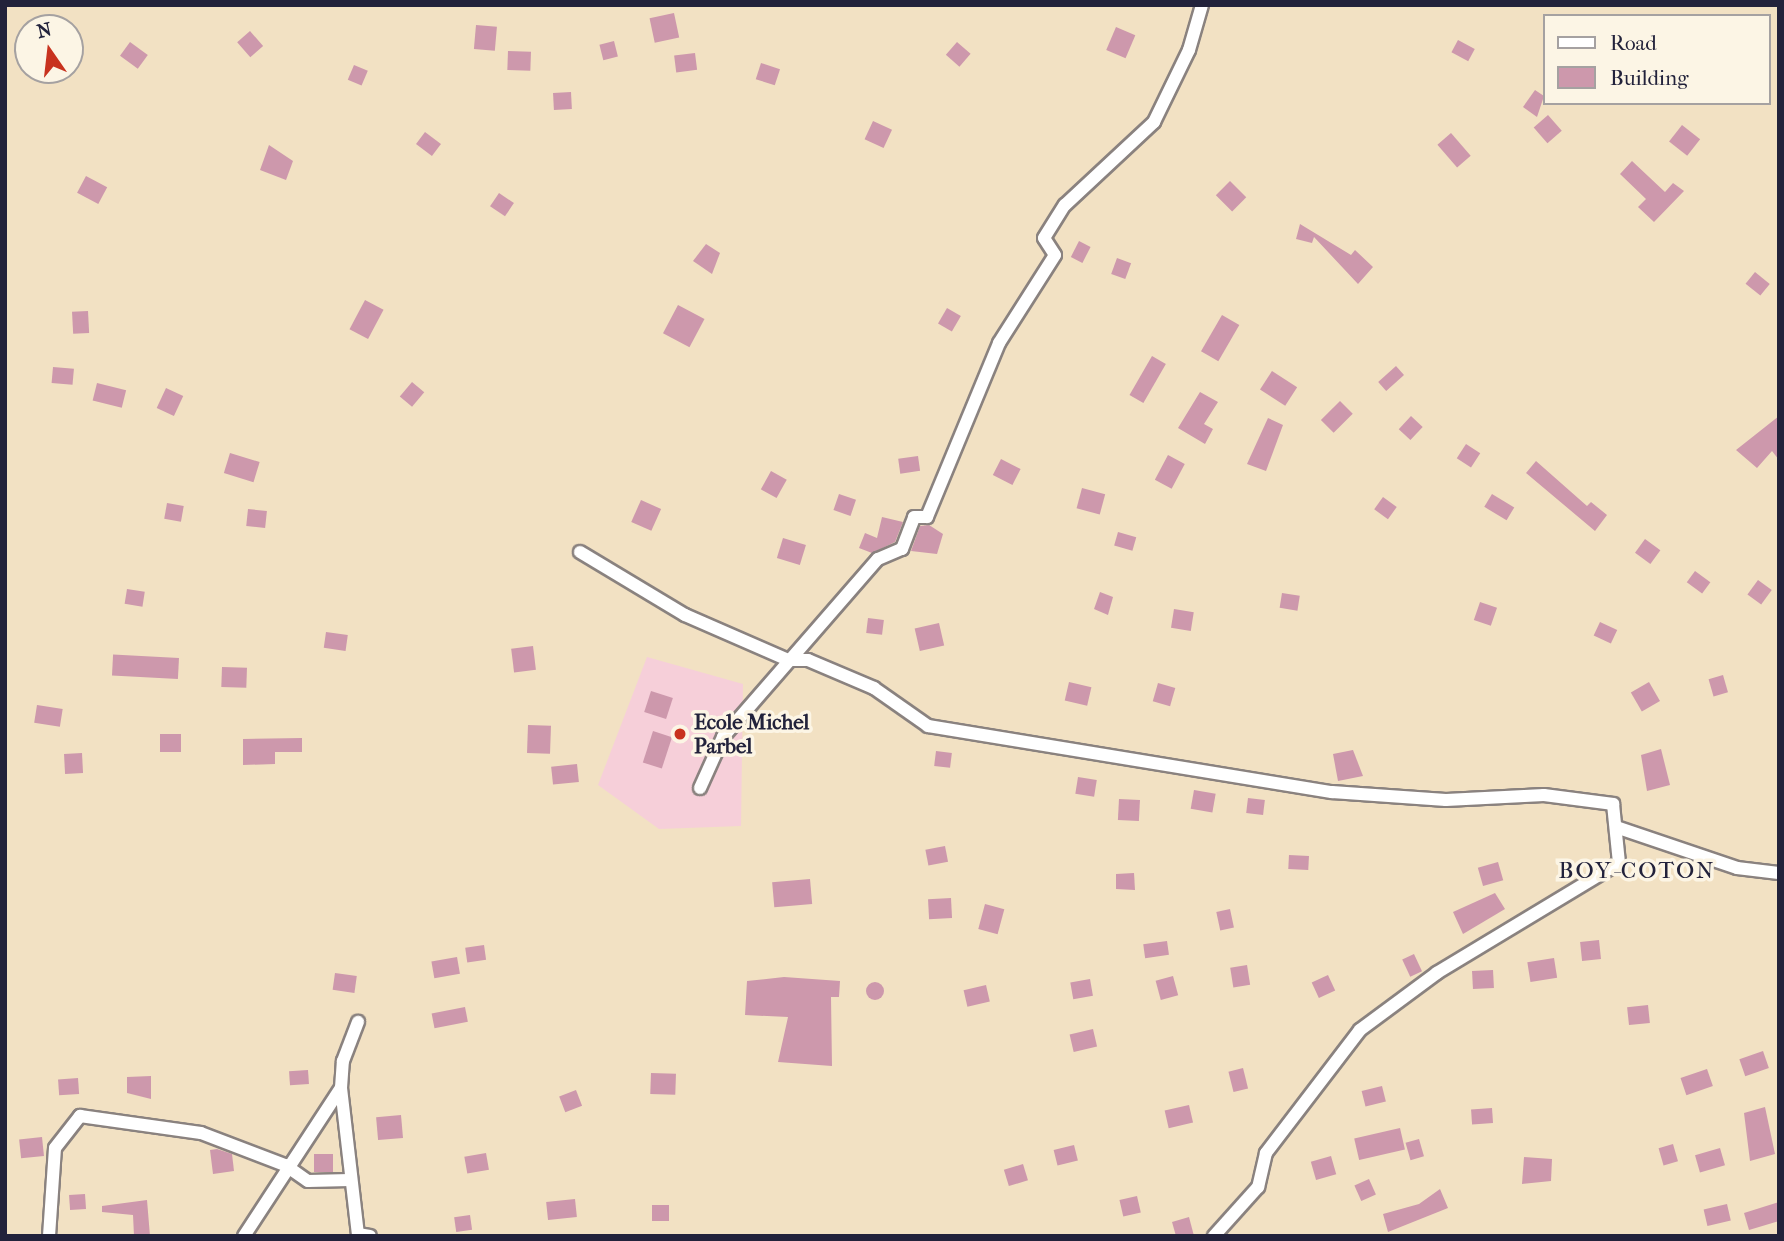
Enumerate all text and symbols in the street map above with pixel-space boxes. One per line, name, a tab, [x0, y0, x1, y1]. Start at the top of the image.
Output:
north arrow	[14, 14, 84, 84]
legend	[1542, 14, 1770, 105]
text: N	[35, 18, 54, 43]
text: Road	[1610, 31, 1657, 55]
text: Building	[1610, 66, 1688, 90]
place label: Ecole Michel Parbel	[694, 709, 809, 759]
marker: Ecole Michel Parbel	[672, 726, 688, 742]
district label: BOY-COTON	[1560, 857, 1714, 885]

